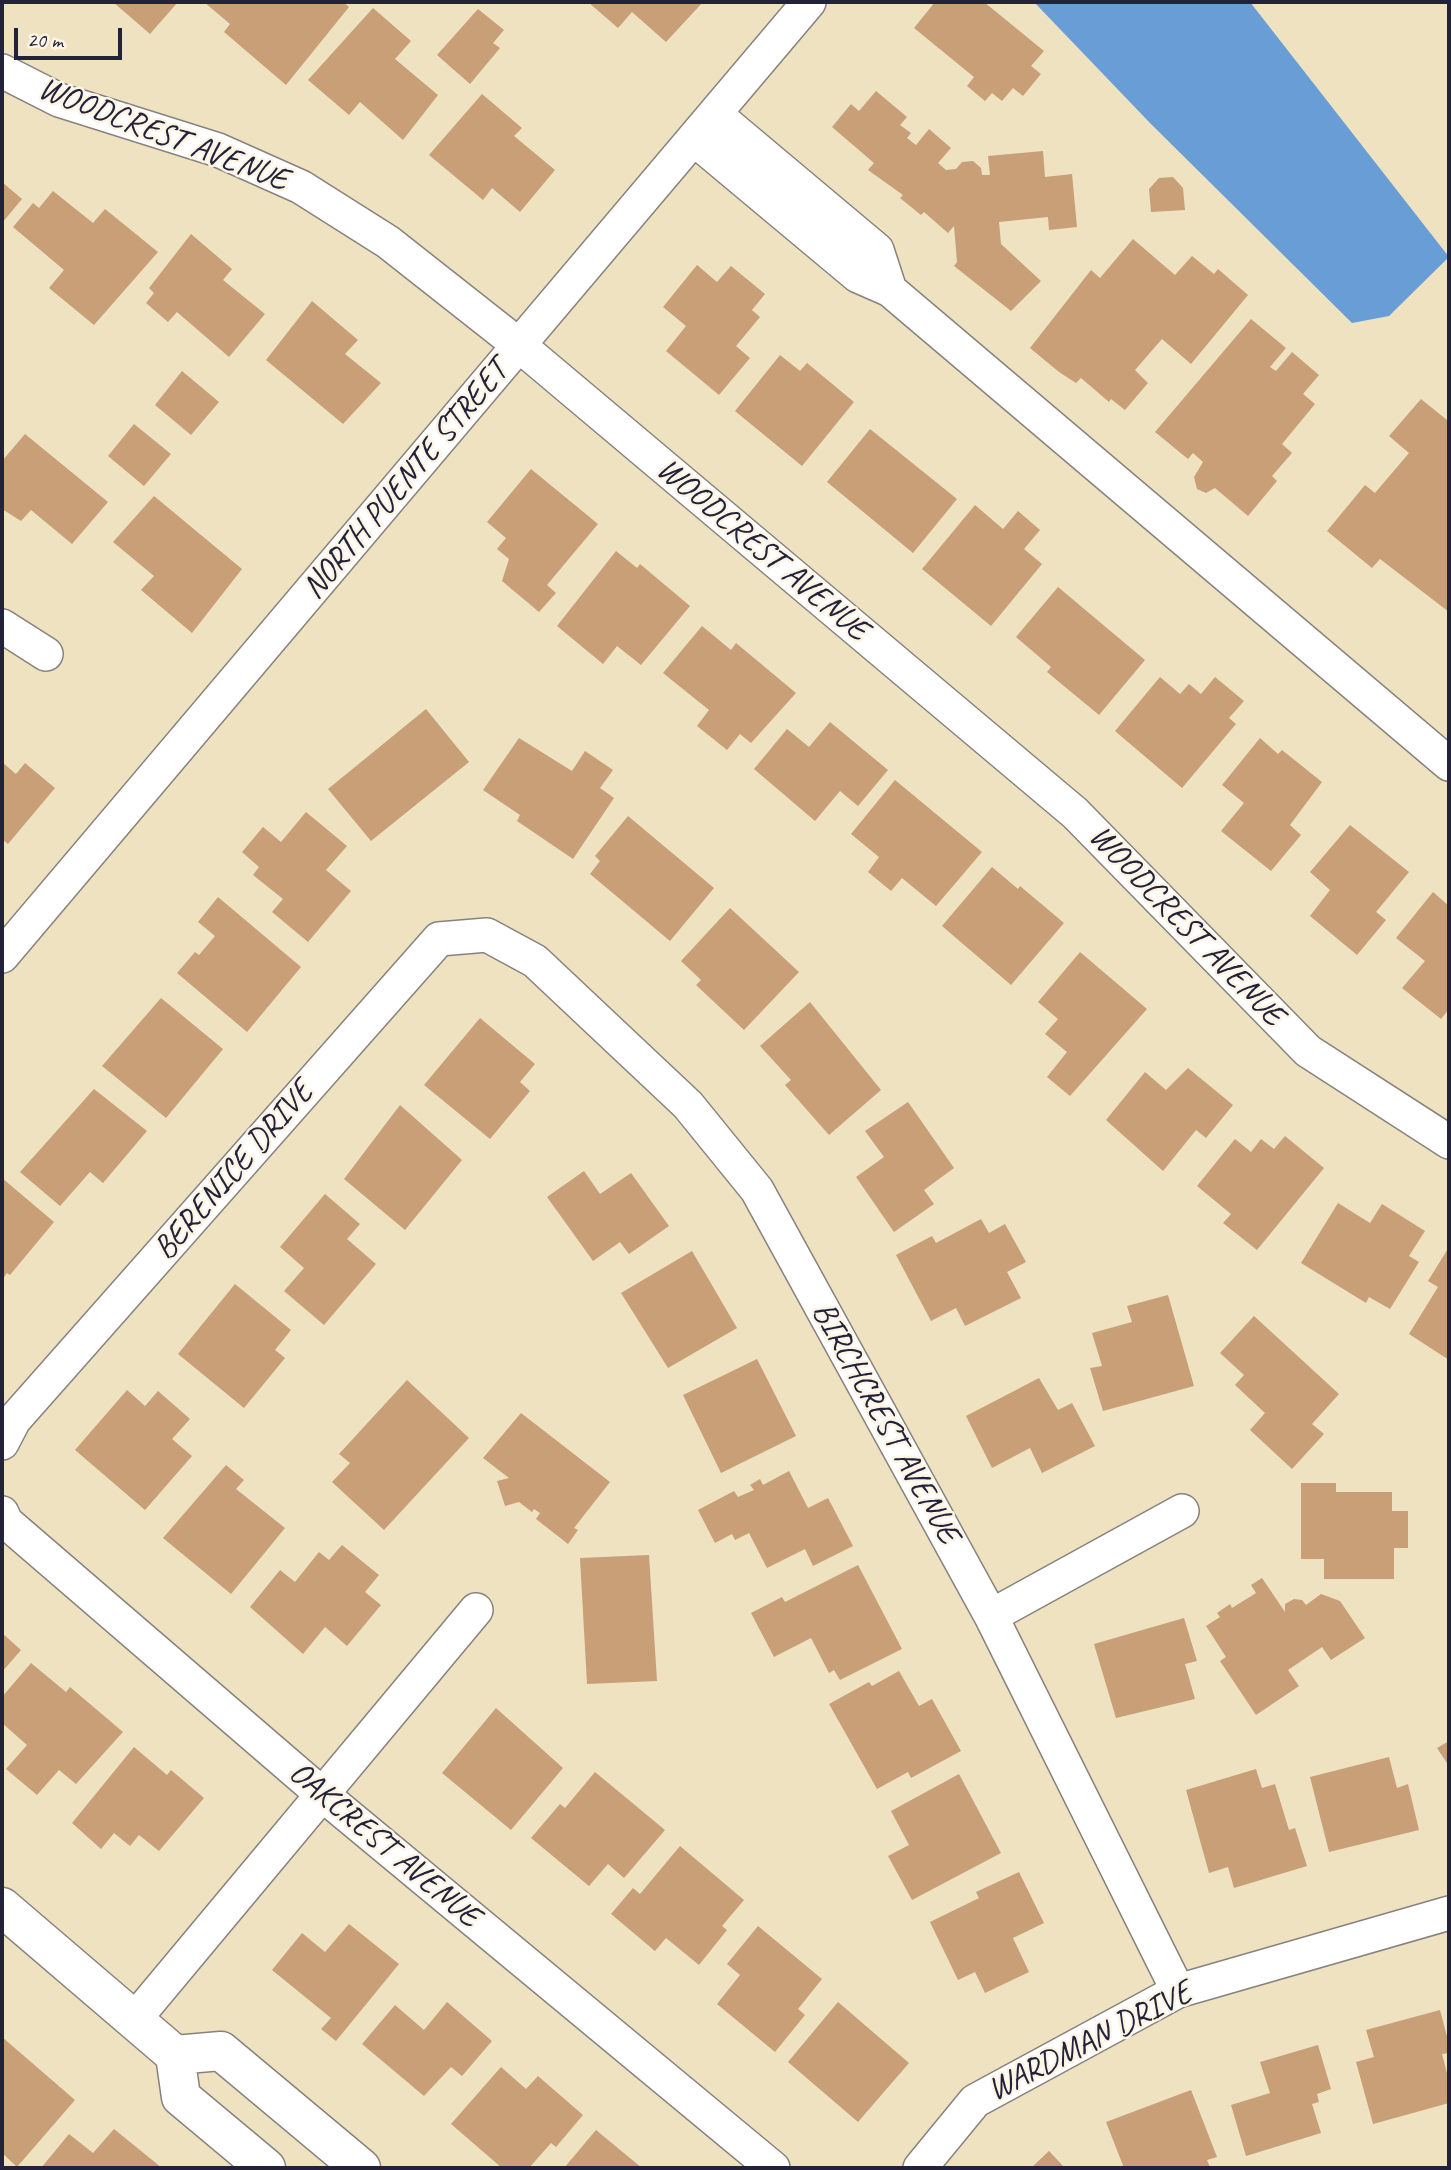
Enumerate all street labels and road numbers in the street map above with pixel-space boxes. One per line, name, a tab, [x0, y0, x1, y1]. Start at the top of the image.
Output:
street label: WOODCREST AVENUE	[33, 69, 293, 201]
street label: NORTH PUENTE STREET	[295, 352, 517, 608]
street label: WOODCREST AVENUE	[648, 450, 876, 650]
street label: WOODCREST AVENUE	[1080, 817, 1292, 1035]
street label: BERENICE DRIVE	[146, 1074, 322, 1268]
street label: BIRCHCREST AVENUE	[802, 1296, 968, 1550]
street label: OAKCREST AVENUE	[280, 1754, 488, 1936]
street label: WARDMAN DRIVE	[981, 1974, 1199, 2110]

